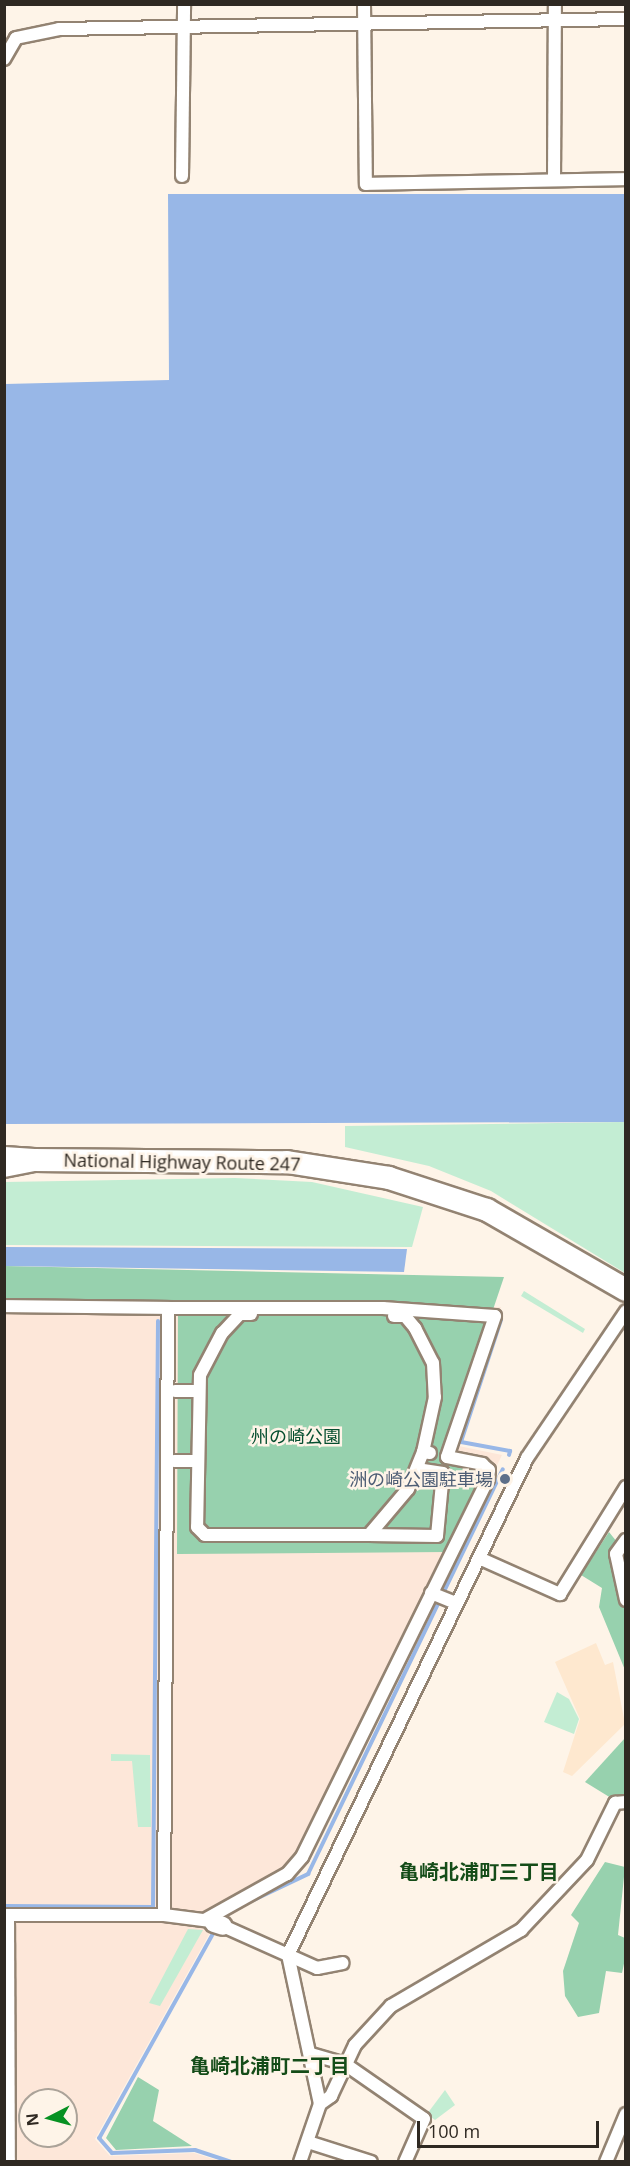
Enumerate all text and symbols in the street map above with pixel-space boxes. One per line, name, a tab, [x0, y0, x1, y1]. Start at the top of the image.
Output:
street label: National Highway Route 247	[63, 1149, 301, 1175]
park label: 州の崎公園	[251, 1425, 341, 1447]
place label: 洲の崎公園駐車場	[349, 1468, 493, 1490]
marker: 洲の崎公園駐車場	[498, 1472, 512, 1486]
district label: 亀崎北浦町三丁目	[399, 1859, 559, 1883]
district label: 亀崎北浦町二丁目	[190, 2053, 350, 2077]
north arrow	[18, 2088, 78, 2148]
scale bar	[420, 2109, 602, 2147]
text: N	[20, 2112, 44, 2127]
text: 100 m	[428, 2119, 480, 2143]

